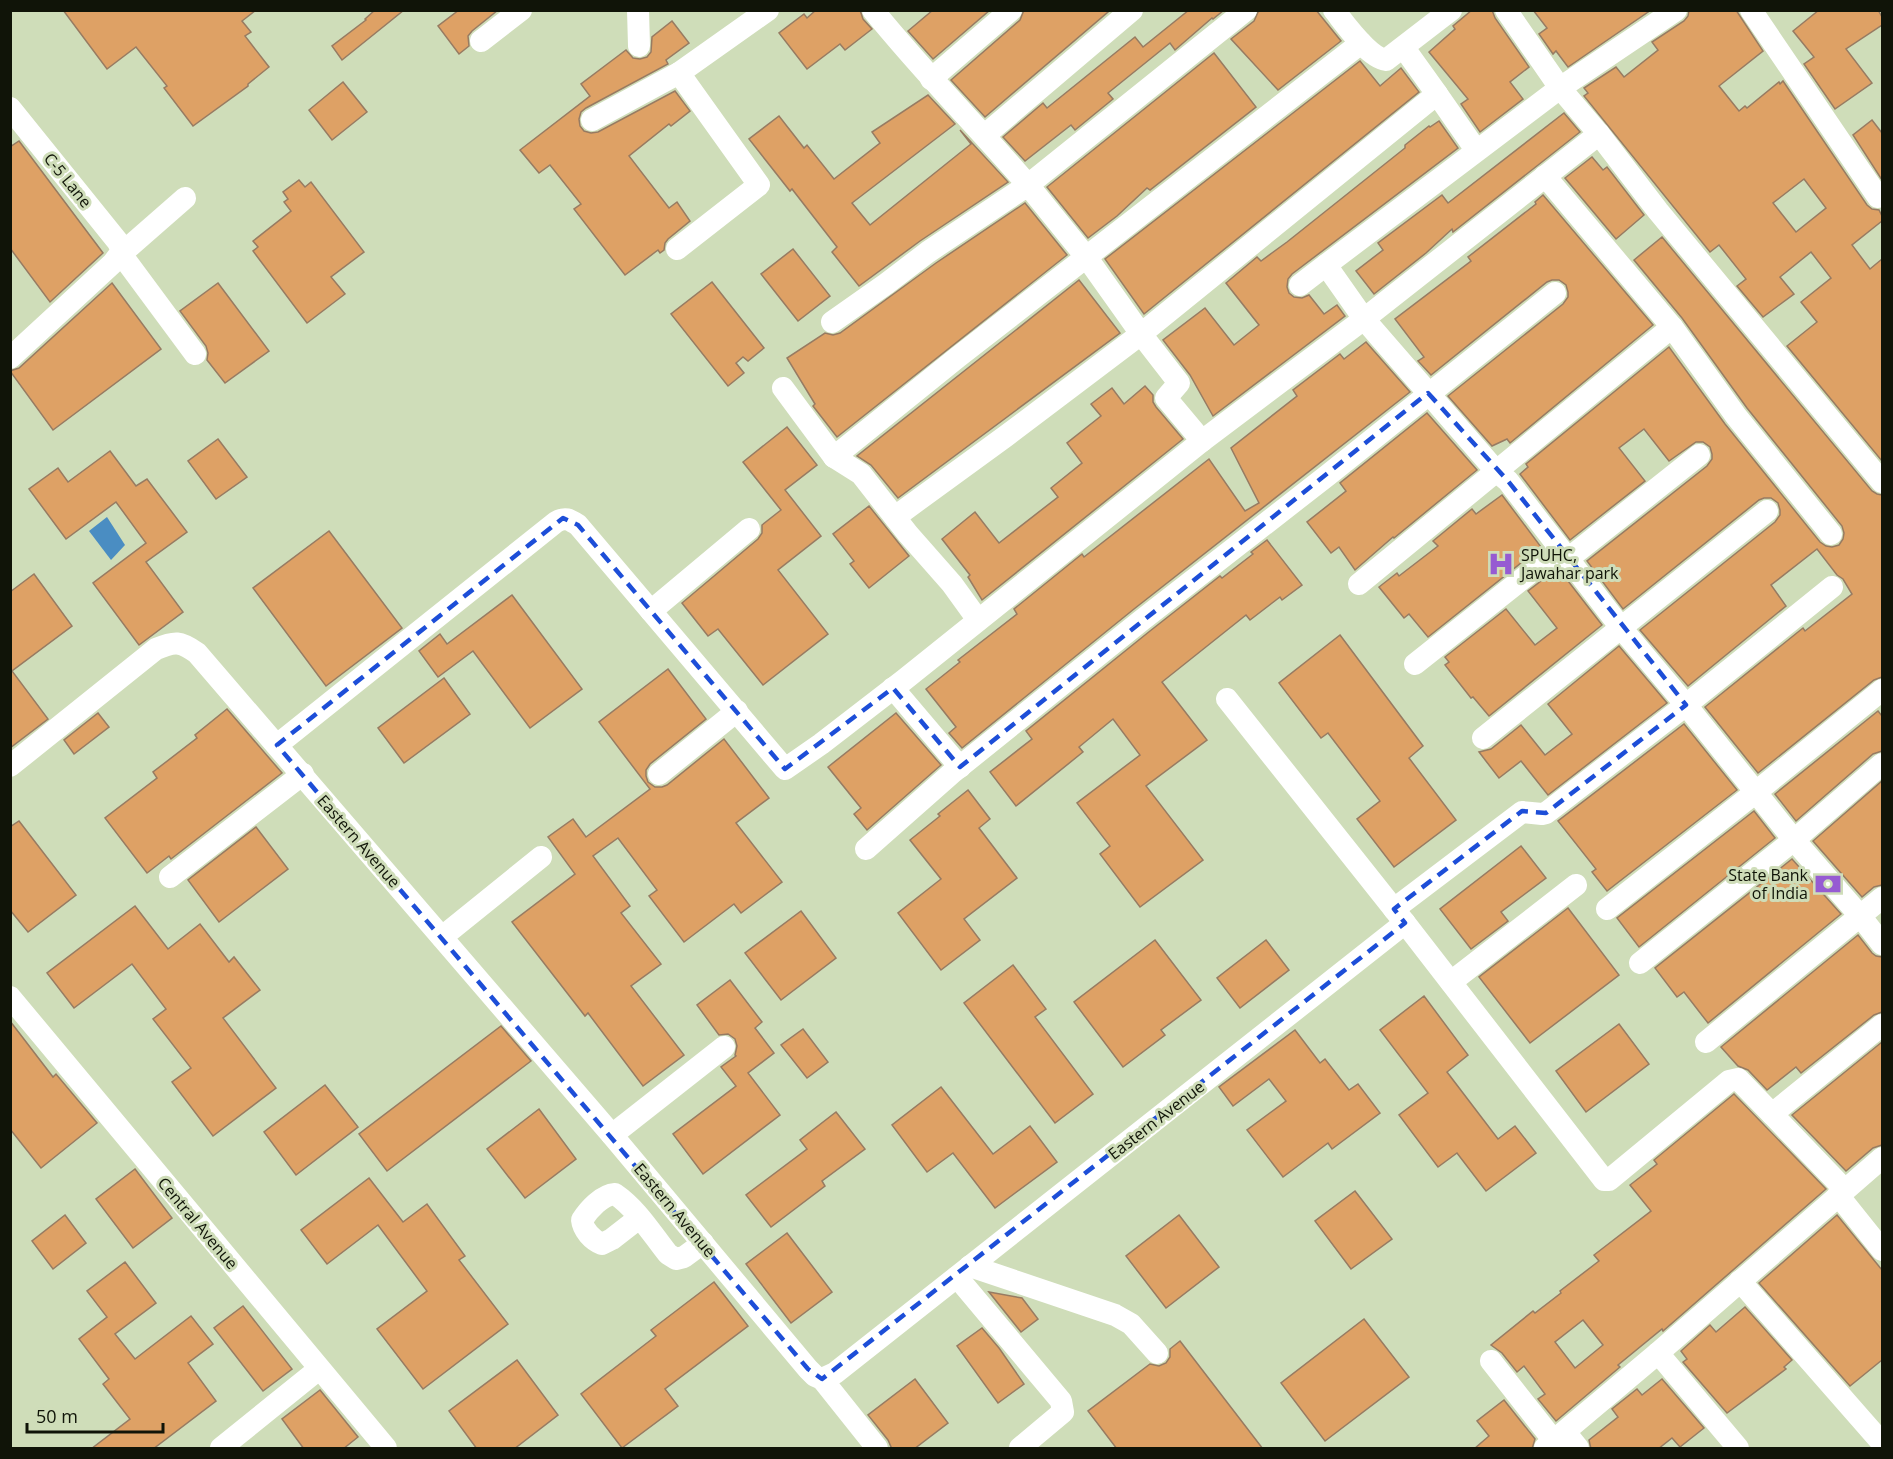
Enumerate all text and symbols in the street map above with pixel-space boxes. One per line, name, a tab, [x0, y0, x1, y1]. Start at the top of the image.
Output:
street label: C-5 Lane	[39, 148, 97, 212]
place label: SPUHC, Jawahar park	[1519, 544, 1619, 584]
hospital icon: SPUHC, Jawahar park	[1486, 549, 1516, 579]
street label: Eastern Avenue	[313, 790, 405, 892]
place label: State Bank of India	[1728, 864, 1809, 904]
bank icon: State Bank of India	[1813, 869, 1843, 899]
street label: Eastern Avenue	[1103, 1076, 1209, 1164]
street label: Eastern Avenue	[629, 1158, 721, 1262]
street label: Central Avenue	[153, 1172, 243, 1274]
scale bar	[27, 1396, 164, 1434]
text: 50 m	[36, 1404, 78, 1428]

